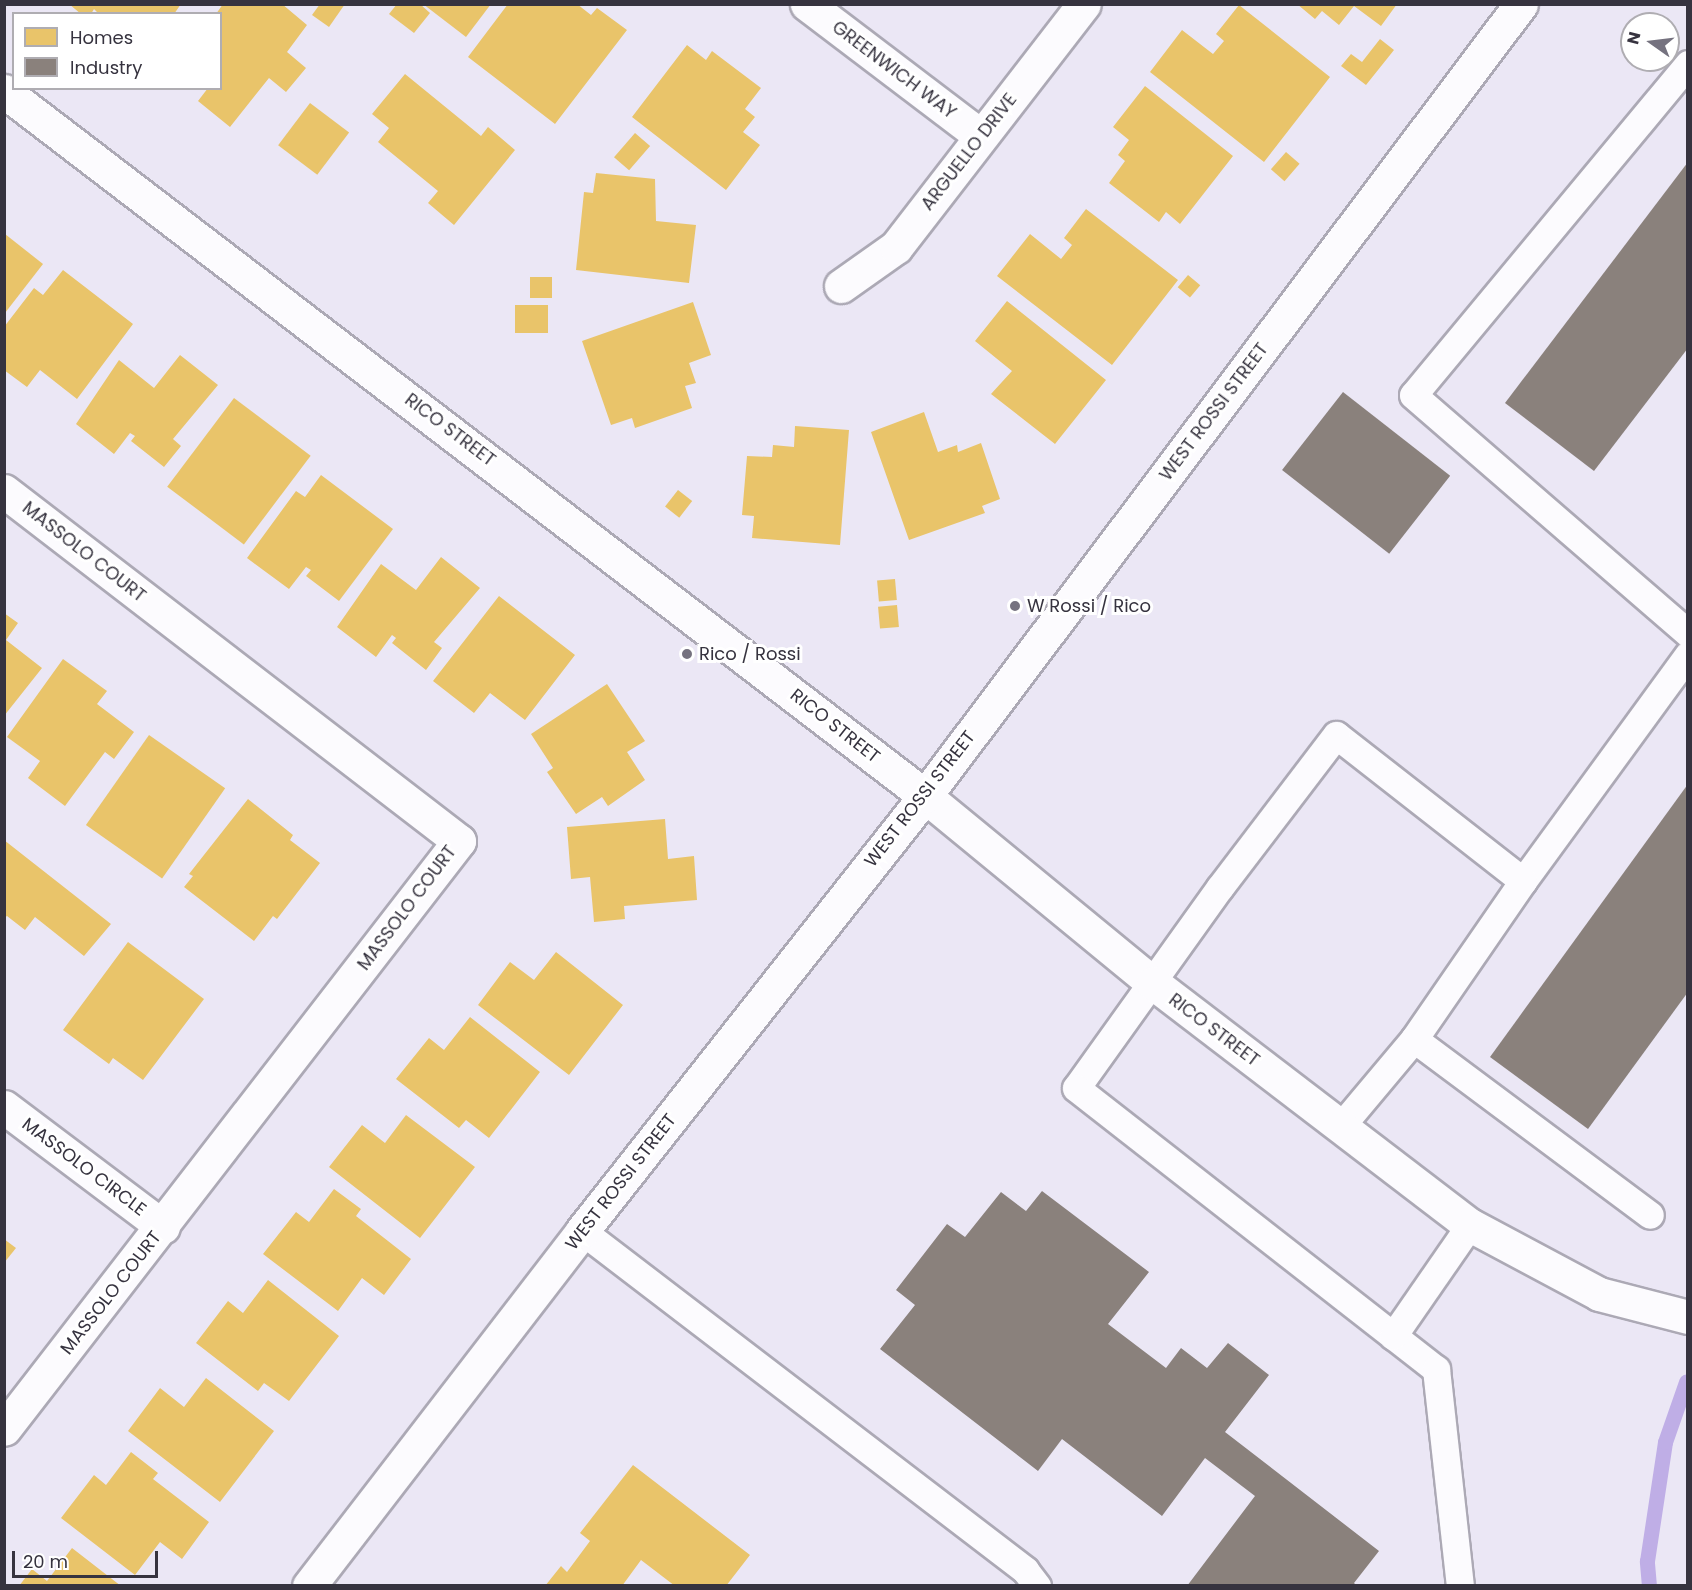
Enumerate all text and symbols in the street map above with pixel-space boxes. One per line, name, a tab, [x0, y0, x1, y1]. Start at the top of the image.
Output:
legend	[12, 12, 222, 90]
north arrow	[1620, 12, 1680, 72]
street label: GREENWICH WAY	[828, 16, 960, 124]
text: Homes	[70, 25, 133, 50]
text: N	[1621, 29, 1647, 47]
text: Industry	[70, 55, 142, 80]
street label: ARGUELLO DRIVE	[917, 89, 1021, 215]
street label: WEST ROSSI STREET	[1155, 339, 1273, 485]
street label: RICO STREET	[401, 389, 499, 471]
street label: MASSOLO COURT	[18, 497, 150, 607]
place label: W Rossi / Rico	[1027, 595, 1151, 617]
marker: W Rossi / Rico	[1008, 599, 1022, 613]
place label: Rico / Rossi	[699, 643, 801, 665]
marker: Rico / Rossi	[680, 647, 694, 661]
street label: RICO STREET	[786, 684, 884, 768]
street label: WEST ROSSI STREET	[860, 727, 980, 871]
street label: MASSOLO COURT	[353, 841, 461, 975]
street label: RICO STREET	[1165, 989, 1263, 1071]
street label: WEST ROSSI STREET	[561, 1110, 681, 1254]
street label: MASSOLO CIRCLE	[18, 1113, 150, 1221]
street label: MASSOLO COURT	[56, 1227, 166, 1359]
scale bar	[15, 1539, 160, 1577]
text: 20 m	[23, 1549, 68, 1574]

